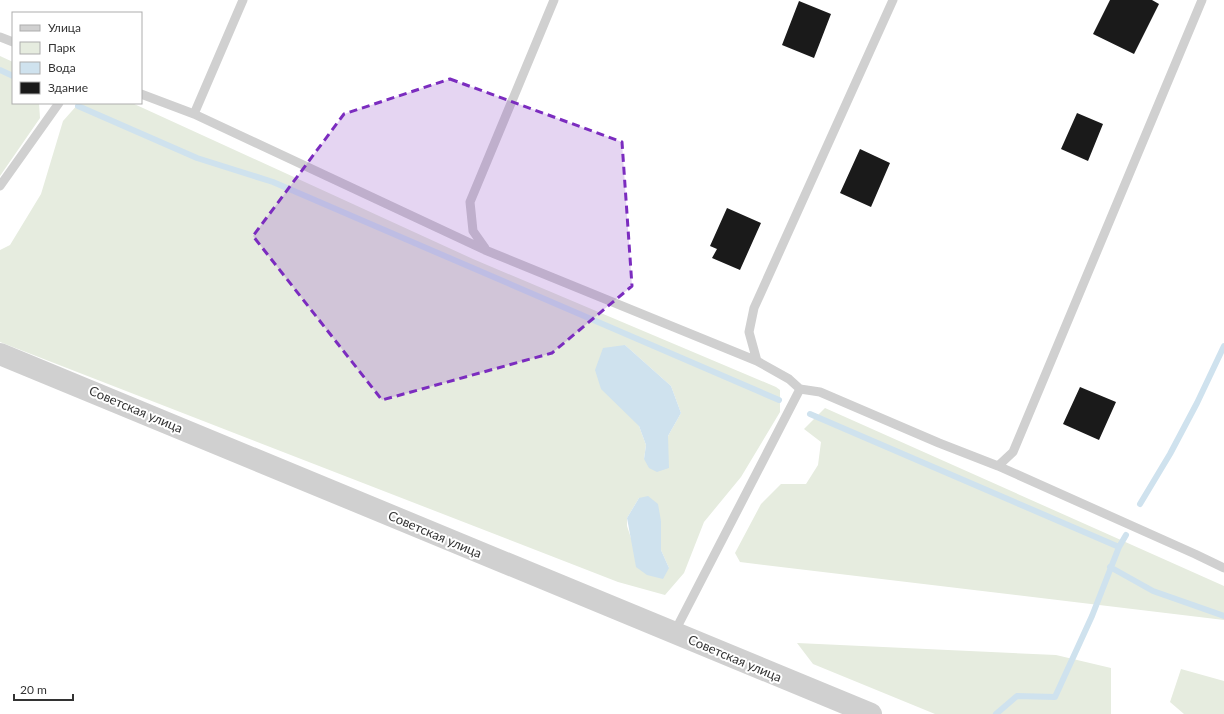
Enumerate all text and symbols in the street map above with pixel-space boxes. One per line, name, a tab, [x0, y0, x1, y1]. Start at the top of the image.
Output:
legend	[12, 12, 142, 104]
text: Улица	[48, 20, 81, 35]
text: Парк	[48, 40, 76, 55]
text: Вода	[48, 60, 76, 75]
text: Здание	[48, 80, 88, 95]
street label: Советская улица	[87, 382, 185, 436]
street label: Советская улица	[386, 507, 484, 561]
street label: Советская улица	[686, 631, 784, 685]
scale bar	[14, 676, 73, 702]
text: 20 m	[20, 682, 47, 697]

